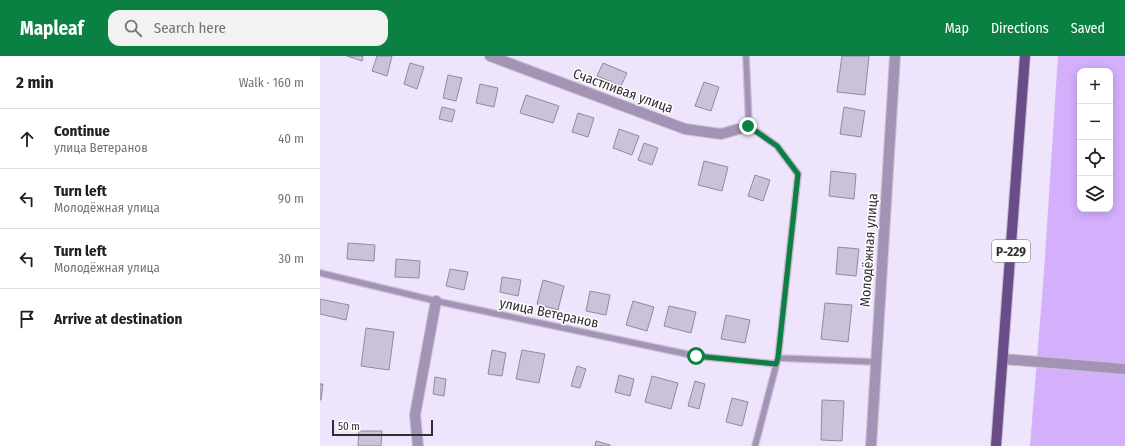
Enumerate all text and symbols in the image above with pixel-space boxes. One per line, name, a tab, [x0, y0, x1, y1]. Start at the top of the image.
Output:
search box	[108, 10, 388, 46]
text: Mapleaf	[20, 17, 84, 40]
icon: search	[122, 17, 144, 39]
text: Search here	[154, 19, 226, 37]
text: Map	[945, 20, 969, 37]
text: Directions	[991, 20, 1049, 37]
text: Saved	[1071, 20, 1105, 37]
street label: Счастливая улица	[571, 65, 675, 117]
map controls	[1077, 68, 1113, 212]
button: +	[1077, 68, 1113, 104]
text: 2 min	[16, 72, 54, 93]
text: Walk · 160 m	[239, 75, 304, 90]
button: −	[1077, 104, 1113, 140]
route end	[739, 117, 757, 135]
text: Continue	[54, 122, 110, 140]
icon: ahead	[16, 128, 38, 150]
text: 40 m	[278, 131, 304, 146]
text: улица Ветеранов	[54, 140, 148, 155]
button: locate	[1077, 140, 1113, 176]
button: layers	[1077, 176, 1113, 212]
text: Turn left	[54, 182, 107, 200]
icon: left	[16, 188, 38, 210]
text: 90 m	[278, 191, 304, 206]
street label: Молодёжная улица	[857, 192, 881, 307]
text: Молодёжная улица	[54, 200, 160, 215]
road number: Р-229	[992, 240, 1030, 262]
text: Turn left	[54, 242, 107, 260]
icon: left	[16, 248, 38, 270]
text: 30 m	[278, 251, 304, 266]
text: Молодёжная улица	[54, 260, 160, 275]
street label: улица Ветеранов	[498, 294, 600, 332]
icon: arrive	[16, 308, 38, 330]
text: Arrive at destination	[54, 310, 182, 328]
route start	[687, 347, 705, 365]
scale bar	[332, 418, 433, 437]
text: 50 m	[338, 420, 360, 433]

